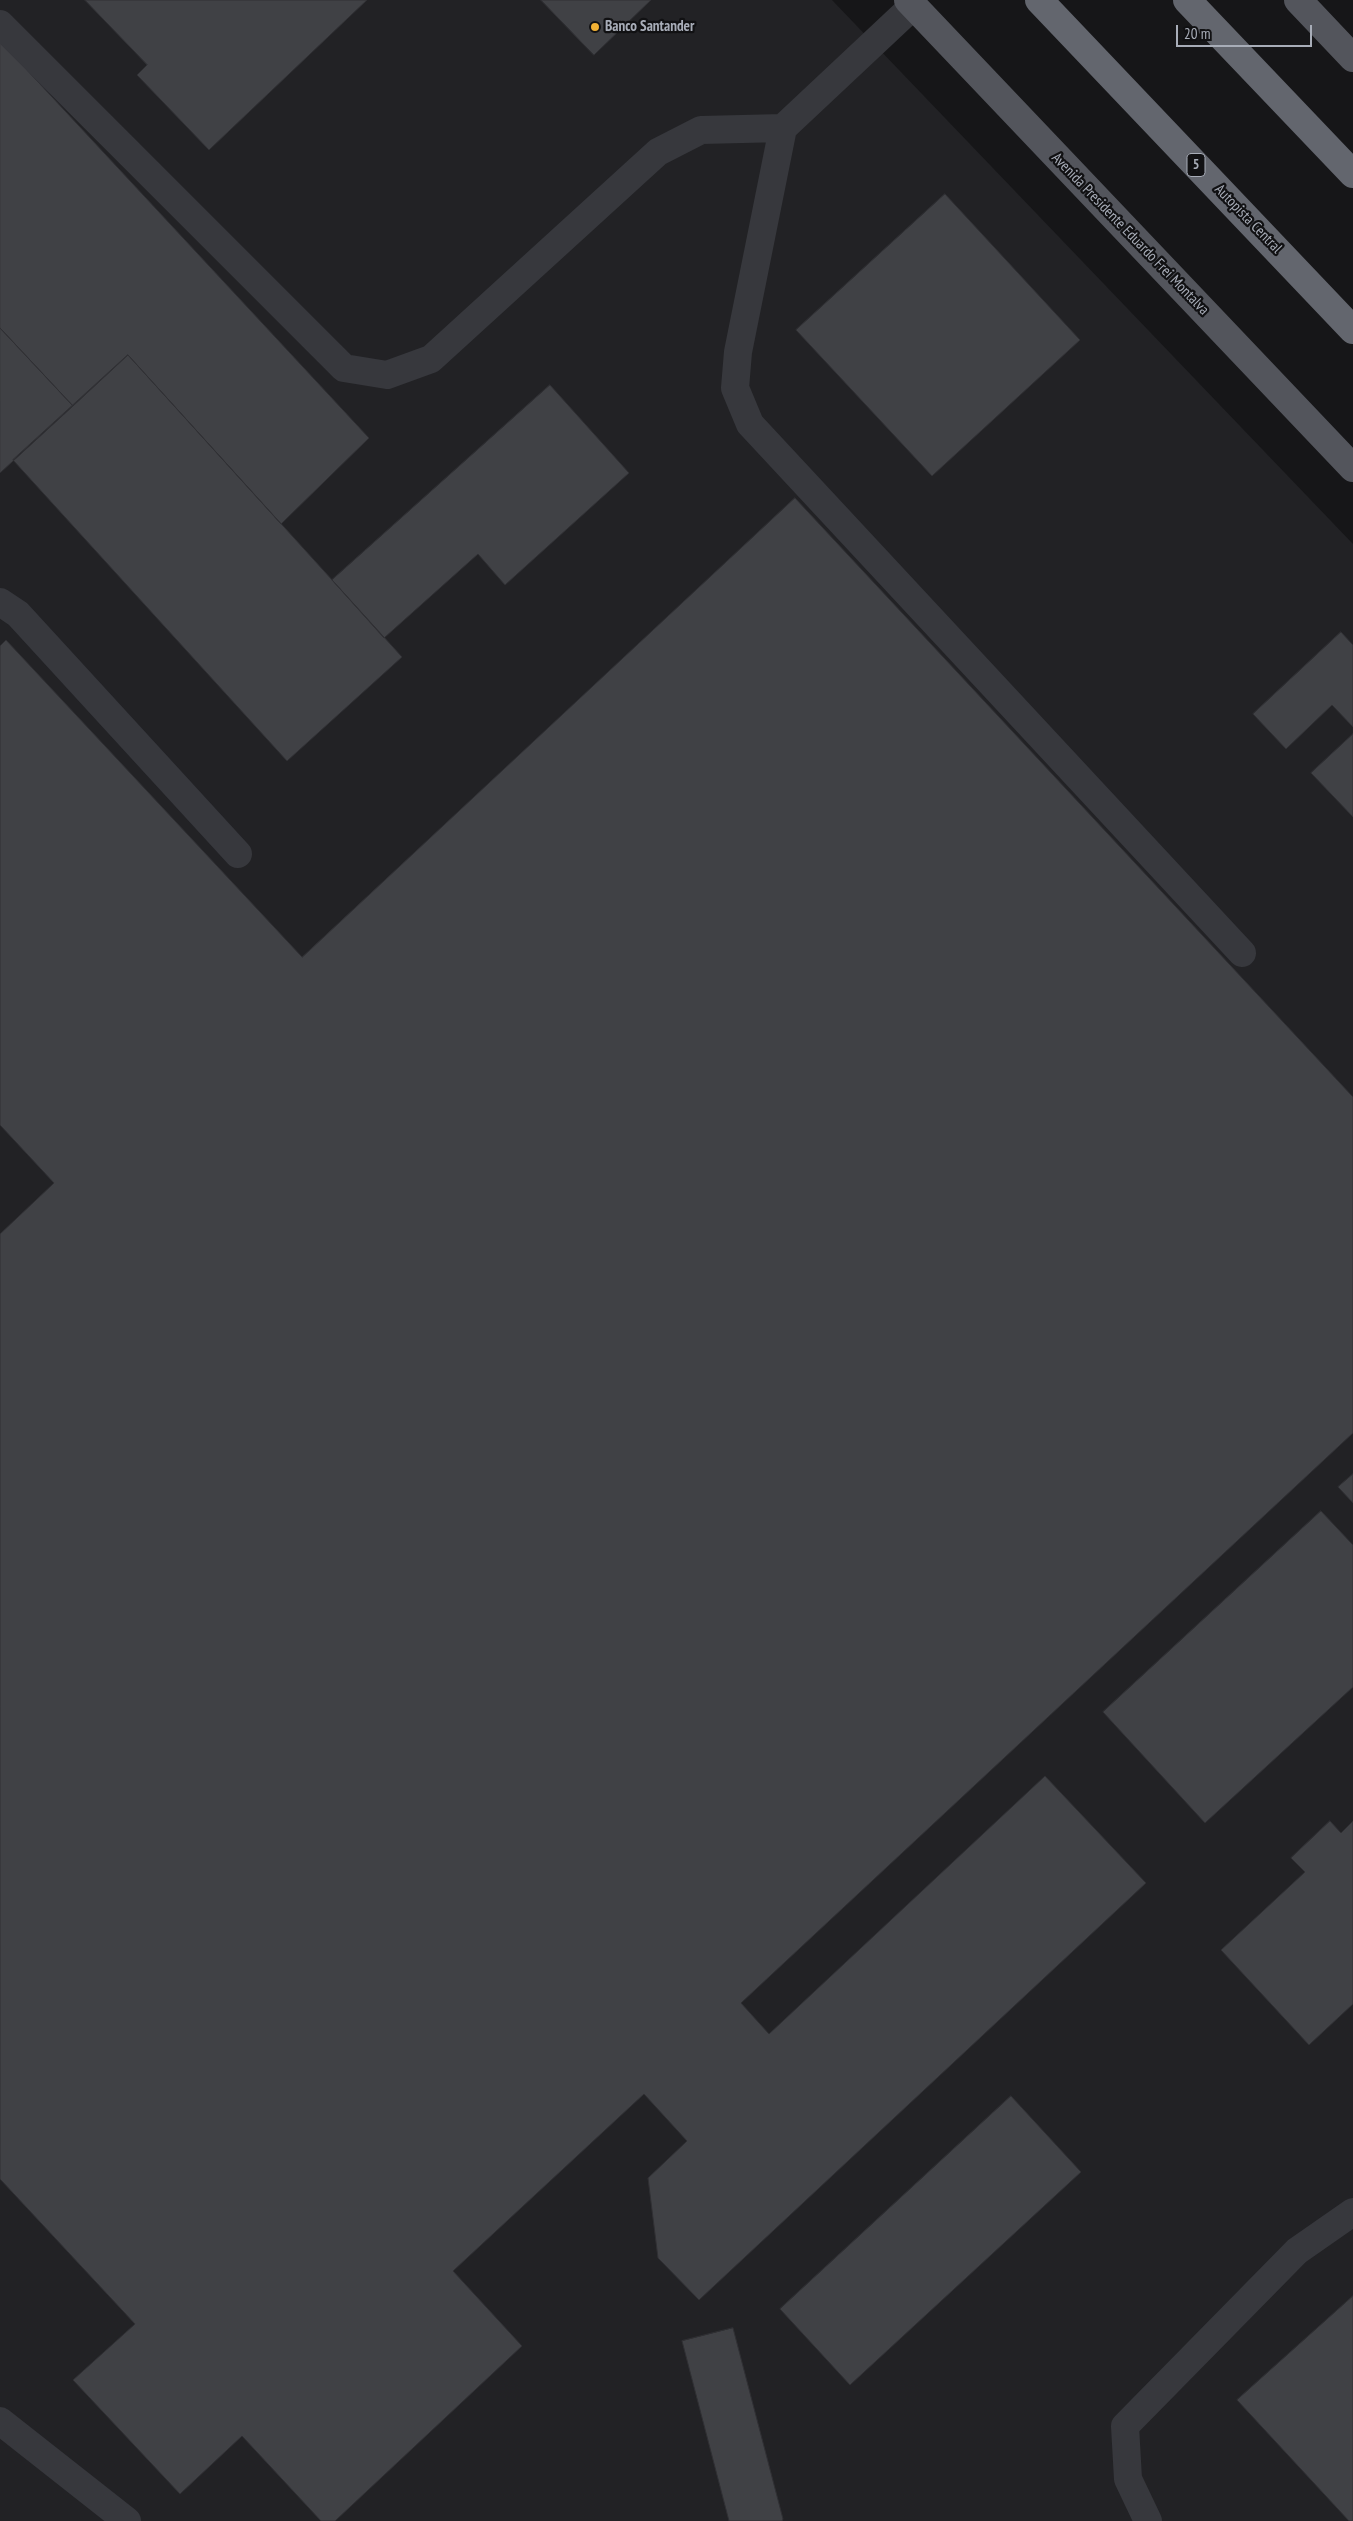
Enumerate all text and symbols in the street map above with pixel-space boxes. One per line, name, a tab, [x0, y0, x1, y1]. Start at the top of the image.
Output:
scale bar	[1178, 15, 1314, 47]
place label: Banco Santander	[605, 18, 694, 36]
marker: Banco Santander	[589, 21, 601, 33]
text: 20 m	[1184, 24, 1210, 43]
street label: Avenida Presidente Eduardo Frei Montalva	[1048, 149, 1212, 319]
road number: 5	[1187, 154, 1205, 176]
street label: Autopista Central	[1211, 181, 1285, 257]

